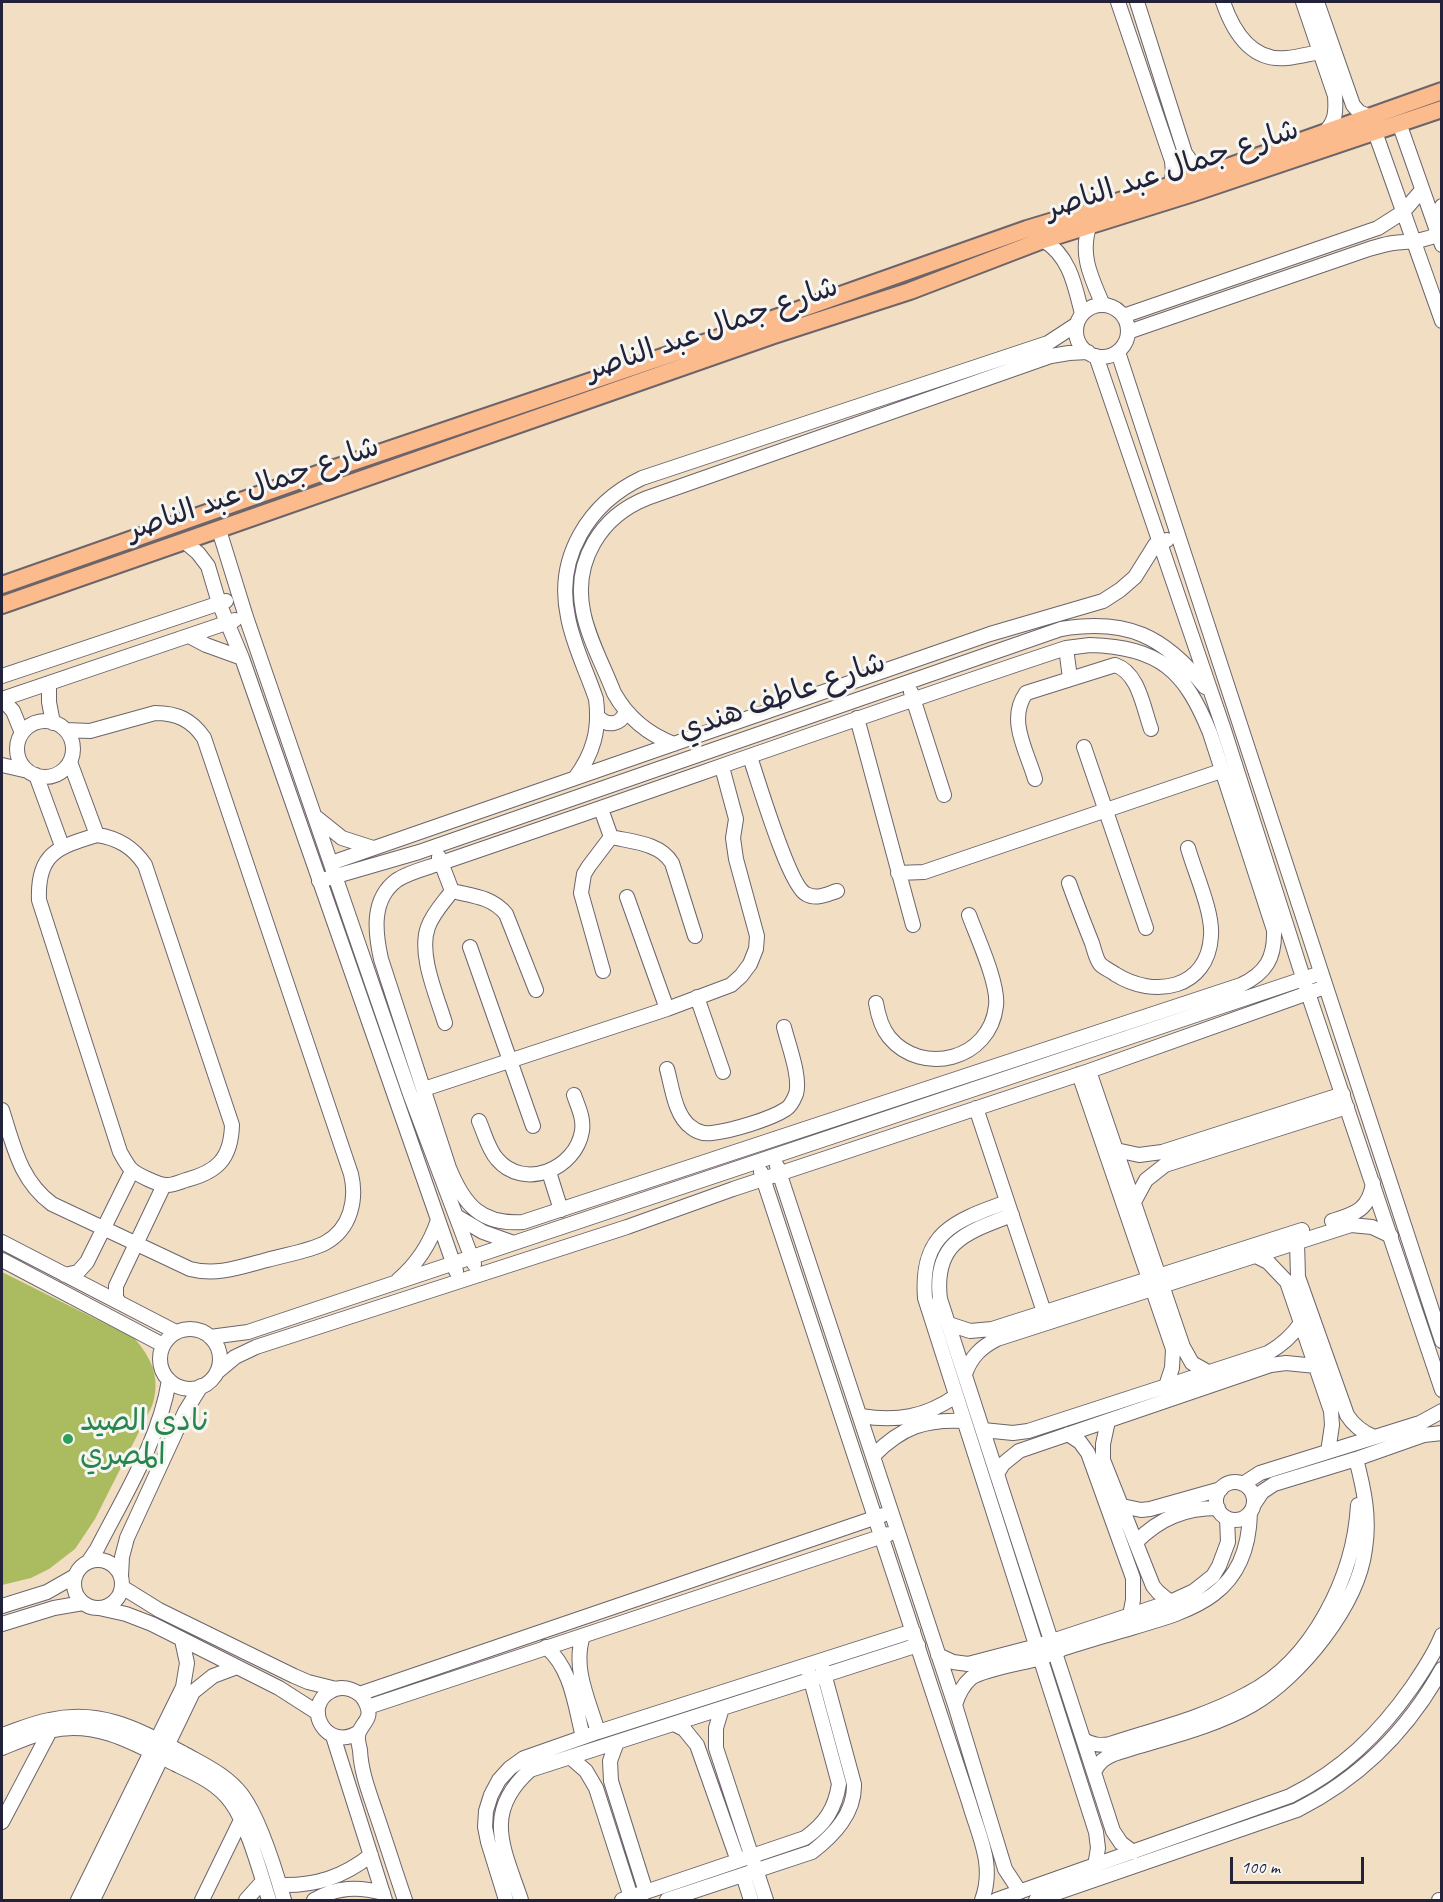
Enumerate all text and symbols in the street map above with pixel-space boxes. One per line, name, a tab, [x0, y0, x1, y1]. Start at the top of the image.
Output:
street label: شارع جمال عبد الناصر	[1041, 112, 1303, 228]
street label: شارع جمال عبد الناصر	[581, 269, 843, 389]
street label: شارع جمال عبد الناصر	[122, 429, 384, 549]
street label: شارع عاطف هندي	[674, 645, 890, 749]
place label: نادى الصيد المصري	[80, 1404, 210, 1474]
marker: نادى الصيد المصري	[61, 1432, 75, 1446]
scale bar	[1233, 1845, 1366, 1883]
text: 100 m	[1241, 1856, 1280, 1878]

